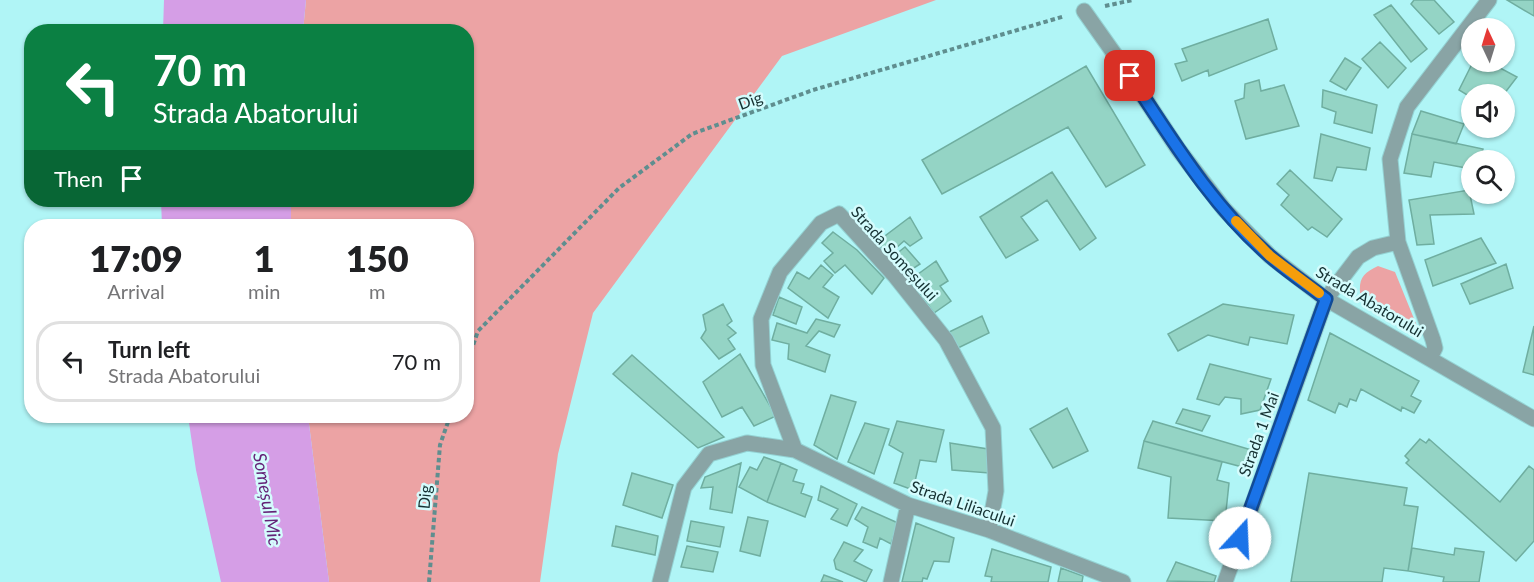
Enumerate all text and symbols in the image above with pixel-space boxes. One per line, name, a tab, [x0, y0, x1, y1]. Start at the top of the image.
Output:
north arrow	[1461, 18, 1515, 72]
map controls	[1461, 18, 1515, 204]
text: 70 m	[153, 45, 247, 95]
icon: left	[54, 48, 132, 126]
pin	[1104, 50, 1155, 101]
icon: arrive	[1113, 59, 1146, 92]
button: sound	[1461, 84, 1515, 138]
street label: Dig	[735, 87, 765, 113]
text: Strada Abatorului	[153, 96, 359, 129]
button: search	[1461, 150, 1515, 204]
icon: arrive	[115, 162, 148, 195]
text: Then	[54, 165, 103, 192]
street label: Strada Someșului	[848, 202, 942, 304]
text: 17:09	[89, 236, 183, 280]
text: 1	[254, 236, 275, 280]
text: 150	[346, 236, 409, 280]
street label: Strada Abatorului	[1313, 261, 1427, 341]
text: Arrival	[107, 279, 165, 303]
text: min	[248, 279, 280, 303]
text: m	[369, 279, 385, 303]
text: Turn left	[108, 336, 190, 363]
icon: left	[57, 345, 90, 378]
text: 70 m	[392, 348, 441, 375]
text: Strada Abatorului	[108, 363, 260, 387]
street label: Strada 1 Mai	[1234, 389, 1282, 479]
water label: Someșul Mic	[249, 451, 287, 547]
street label: Strada Liliacului	[908, 476, 1018, 530]
street label: Dig	[413, 484, 435, 510]
position arrow	[1208, 506, 1272, 570]

